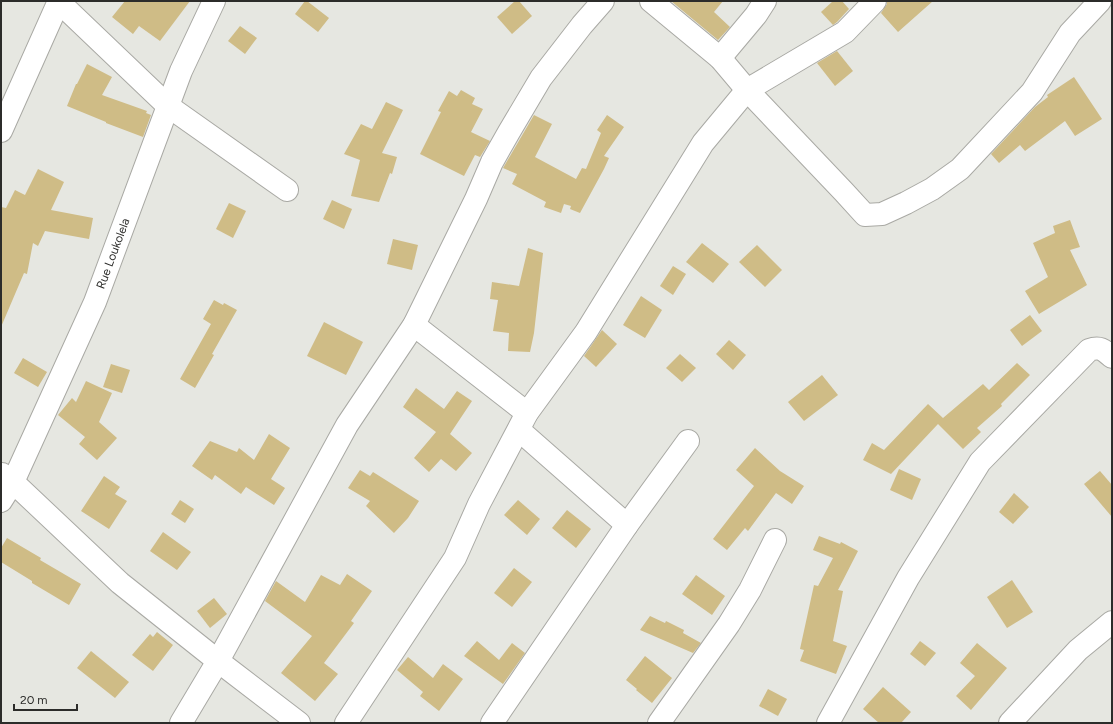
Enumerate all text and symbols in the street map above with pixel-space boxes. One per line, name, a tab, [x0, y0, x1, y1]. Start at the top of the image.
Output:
street label: Rue Loukolela	[94, 216, 133, 291]
scale bar	[14, 686, 77, 712]
text: 20 m	[20, 693, 48, 707]

